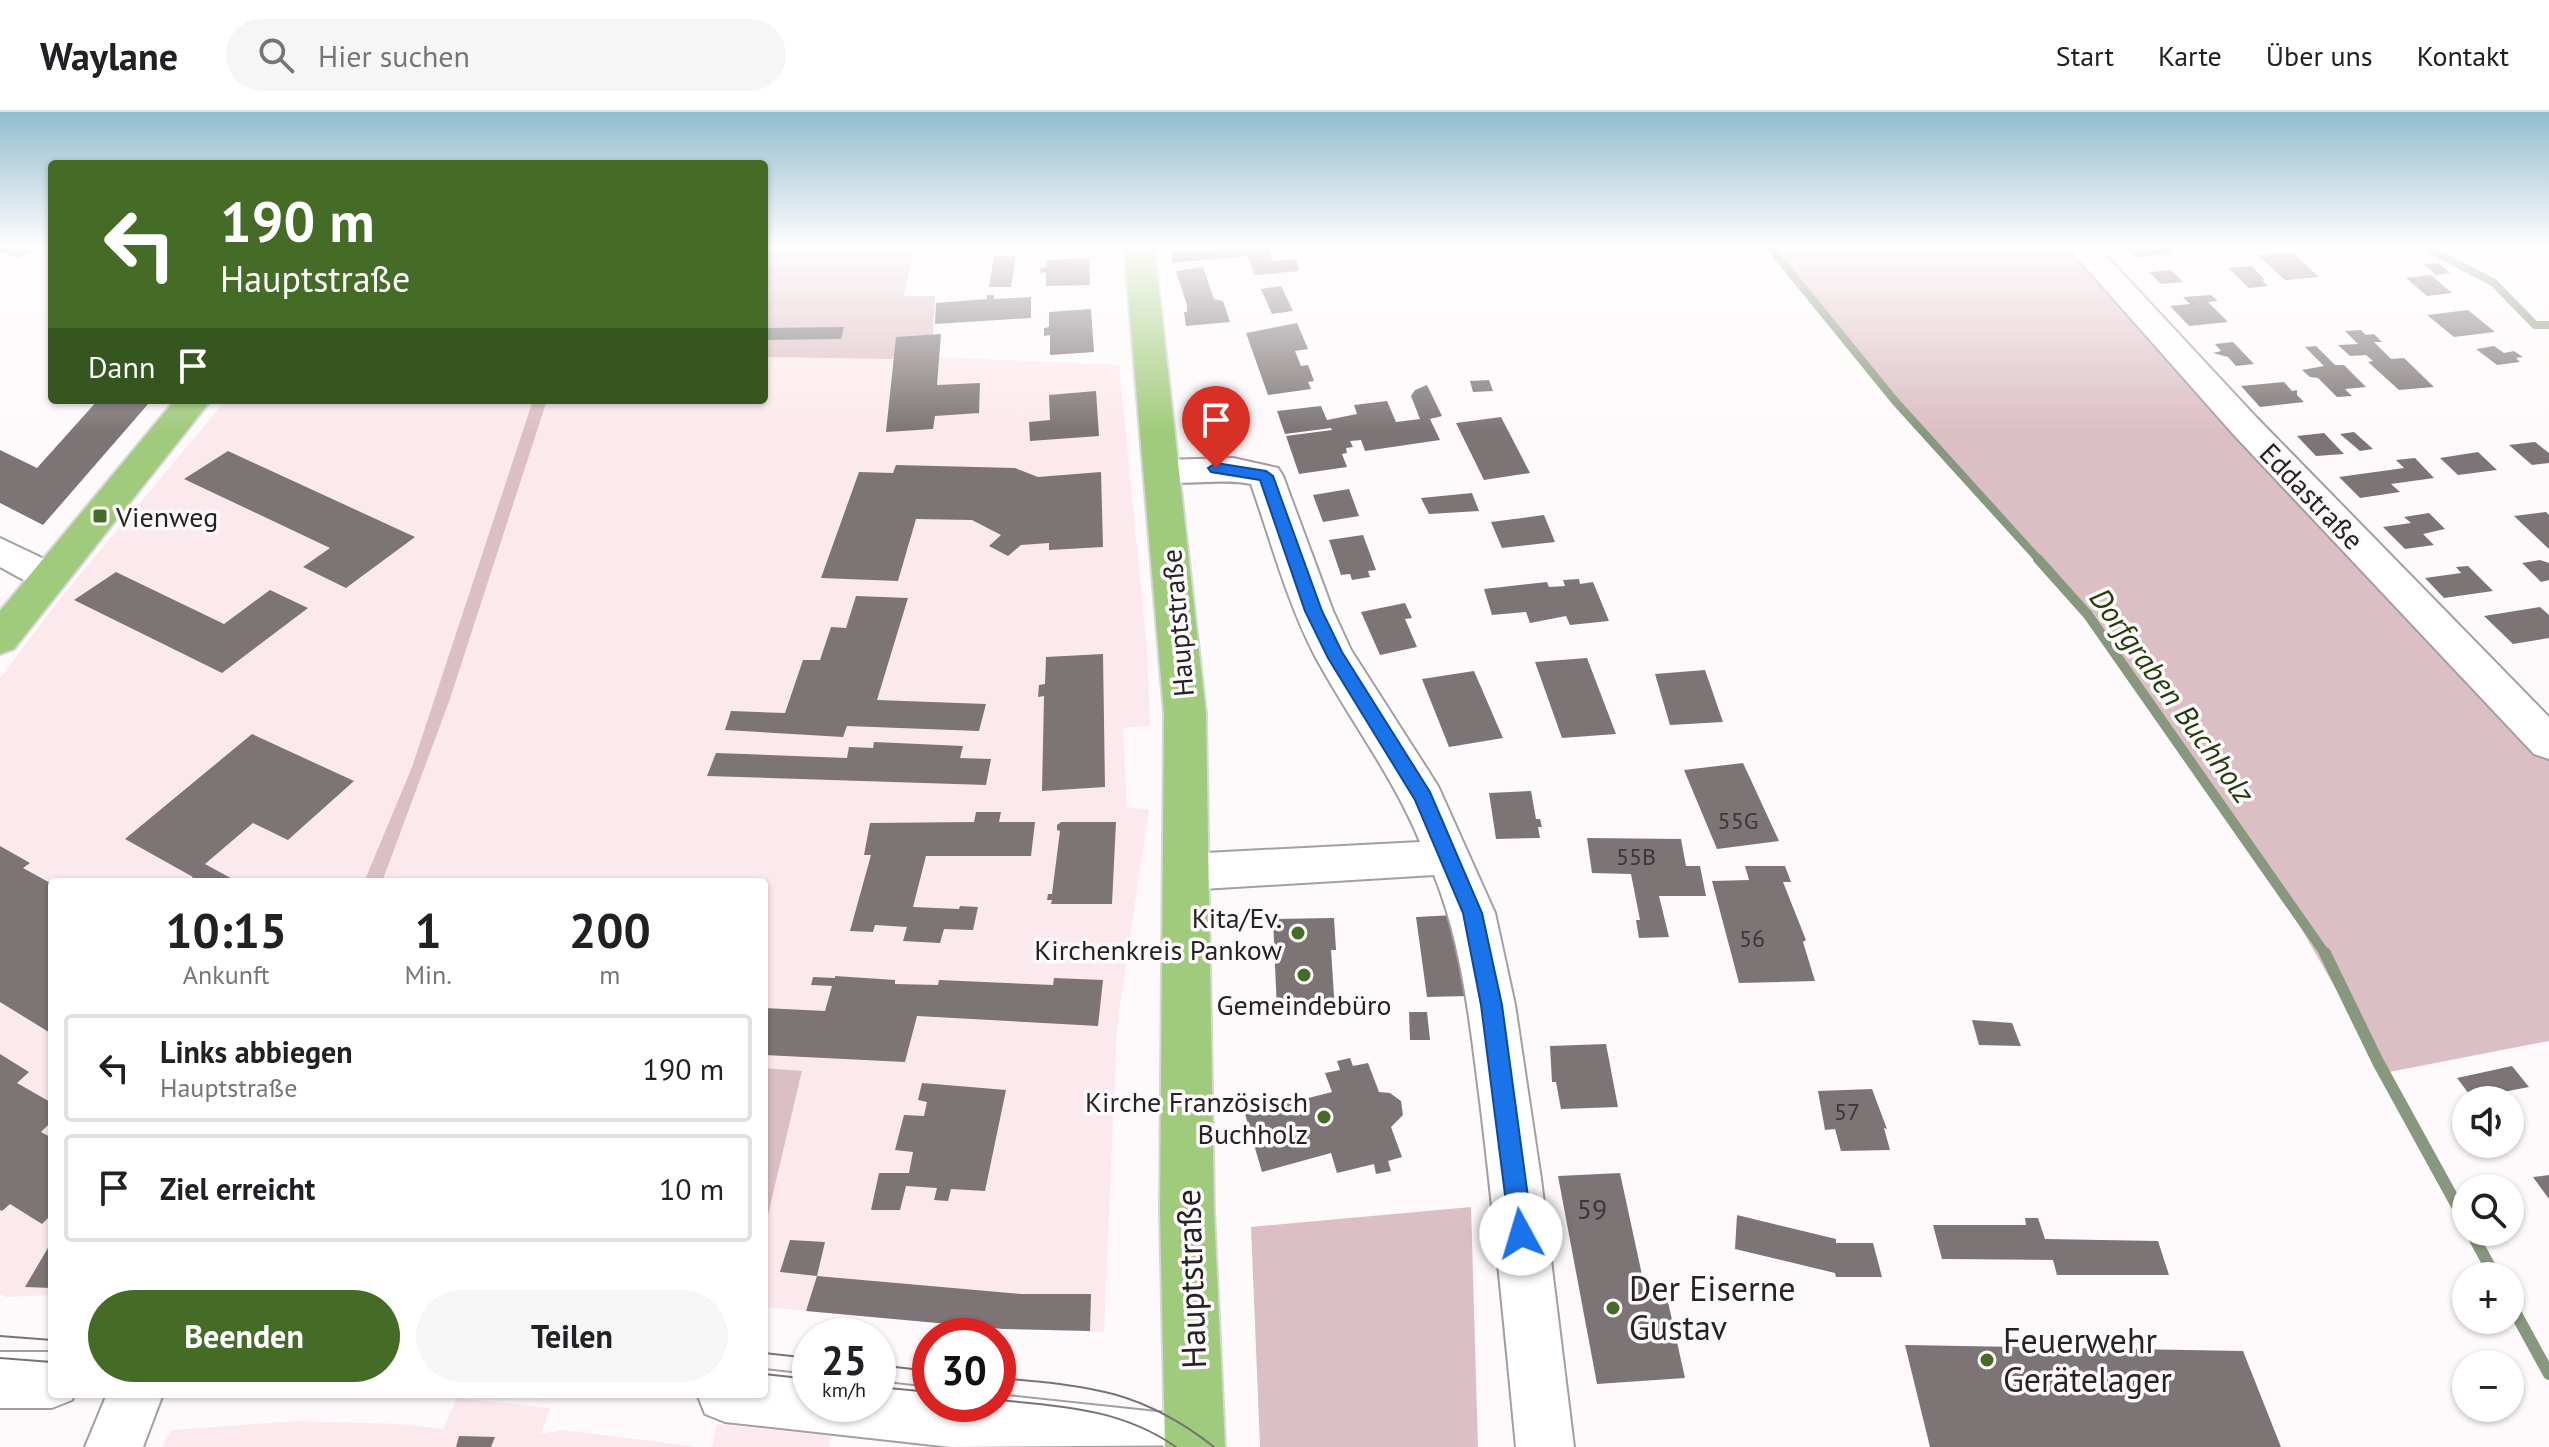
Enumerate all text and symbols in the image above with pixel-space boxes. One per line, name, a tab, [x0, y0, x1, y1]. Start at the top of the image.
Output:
search box	[226, 19, 786, 91]
text: Waylane	[40, 31, 178, 80]
icon: search	[254, 33, 298, 77]
text: Hier suchen	[318, 36, 470, 75]
text: Start	[2056, 37, 2114, 74]
text: Karte	[2158, 37, 2222, 74]
text: Über uns	[2266, 37, 2373, 74]
text: Kontakt	[2417, 37, 2509, 74]
text: 190 m	[220, 185, 375, 257]
icon: left	[88, 192, 192, 296]
text: Hauptstraße	[220, 255, 410, 302]
icon: arrive	[171, 344, 215, 388]
text: Dann	[88, 347, 155, 386]
pin	[1182, 386, 1250, 468]
icon: arrive	[1194, 398, 1238, 442]
street label: Eddastraße	[2252, 435, 2372, 557]
place label: Vienweg	[115, 498, 218, 535]
marker: Vienweg	[91, 507, 109, 525]
street label: Hauptstraße	[1152, 548, 1202, 698]
water label: Dorfgraben Buchholz	[2082, 580, 2265, 811]
house number: 55G	[1718, 805, 1758, 836]
house number: 55B	[1616, 841, 1656, 872]
text: 10:15	[165, 899, 287, 961]
text: 1	[414, 899, 442, 961]
text: 200	[569, 899, 651, 961]
place label: Kita/Ev. Kirchenkreis Pankow	[1034, 899, 1282, 968]
house number: 56	[1739, 923, 1765, 954]
marker: Kita/Ev. Kirchenkreis Pankow	[1289, 924, 1307, 942]
text: Ankunft	[183, 958, 270, 991]
text: Min.	[404, 958, 452, 991]
text: m	[599, 958, 620, 991]
marker: Gemeindebüro	[1295, 966, 1313, 984]
place label: Gemeindebüro	[1216, 986, 1392, 1023]
text: Links abbiegen	[160, 1032, 353, 1071]
icon: left	[92, 1046, 136, 1090]
text: 190 m	[643, 1049, 724, 1088]
text: Hauptstraße	[160, 1071, 297, 1104]
place label: Kirche Französisch Buchholz	[1085, 1083, 1308, 1152]
map controls	[2452, 1086, 2524, 1422]
button: sound	[2452, 1086, 2524, 1158]
house number: 57	[1834, 1096, 1860, 1127]
marker: Kirche Französisch Buchholz	[1315, 1108, 1333, 1126]
icon: arrive	[92, 1166, 136, 1210]
text: Ziel erreicht	[160, 1169, 315, 1208]
text: 10 m	[659, 1169, 724, 1208]
button: search	[2452, 1174, 2524, 1246]
street label: Hauptstraße	[1165, 1188, 1215, 1370]
house number: 59	[1577, 1190, 1607, 1227]
position arrow	[1479, 1192, 1563, 1276]
button: +	[2452, 1262, 2524, 1334]
place label: Der Eiserne Gustav	[1629, 1266, 1796, 1349]
button: Beenden	[88, 1290, 400, 1382]
button: Teilen	[416, 1290, 728, 1382]
marker: Der Eiserne Gustav	[1604, 1299, 1622, 1317]
speed limit sign: 30	[912, 1318, 1016, 1422]
place label: Feuerwehr Gerätelager	[2003, 1318, 2172, 1401]
text: 25	[821, 1334, 867, 1386]
button: −	[2452, 1350, 2524, 1422]
marker: Feuerwehr Gerätelager	[1978, 1351, 1996, 1369]
text: km/h	[822, 1377, 866, 1403]

